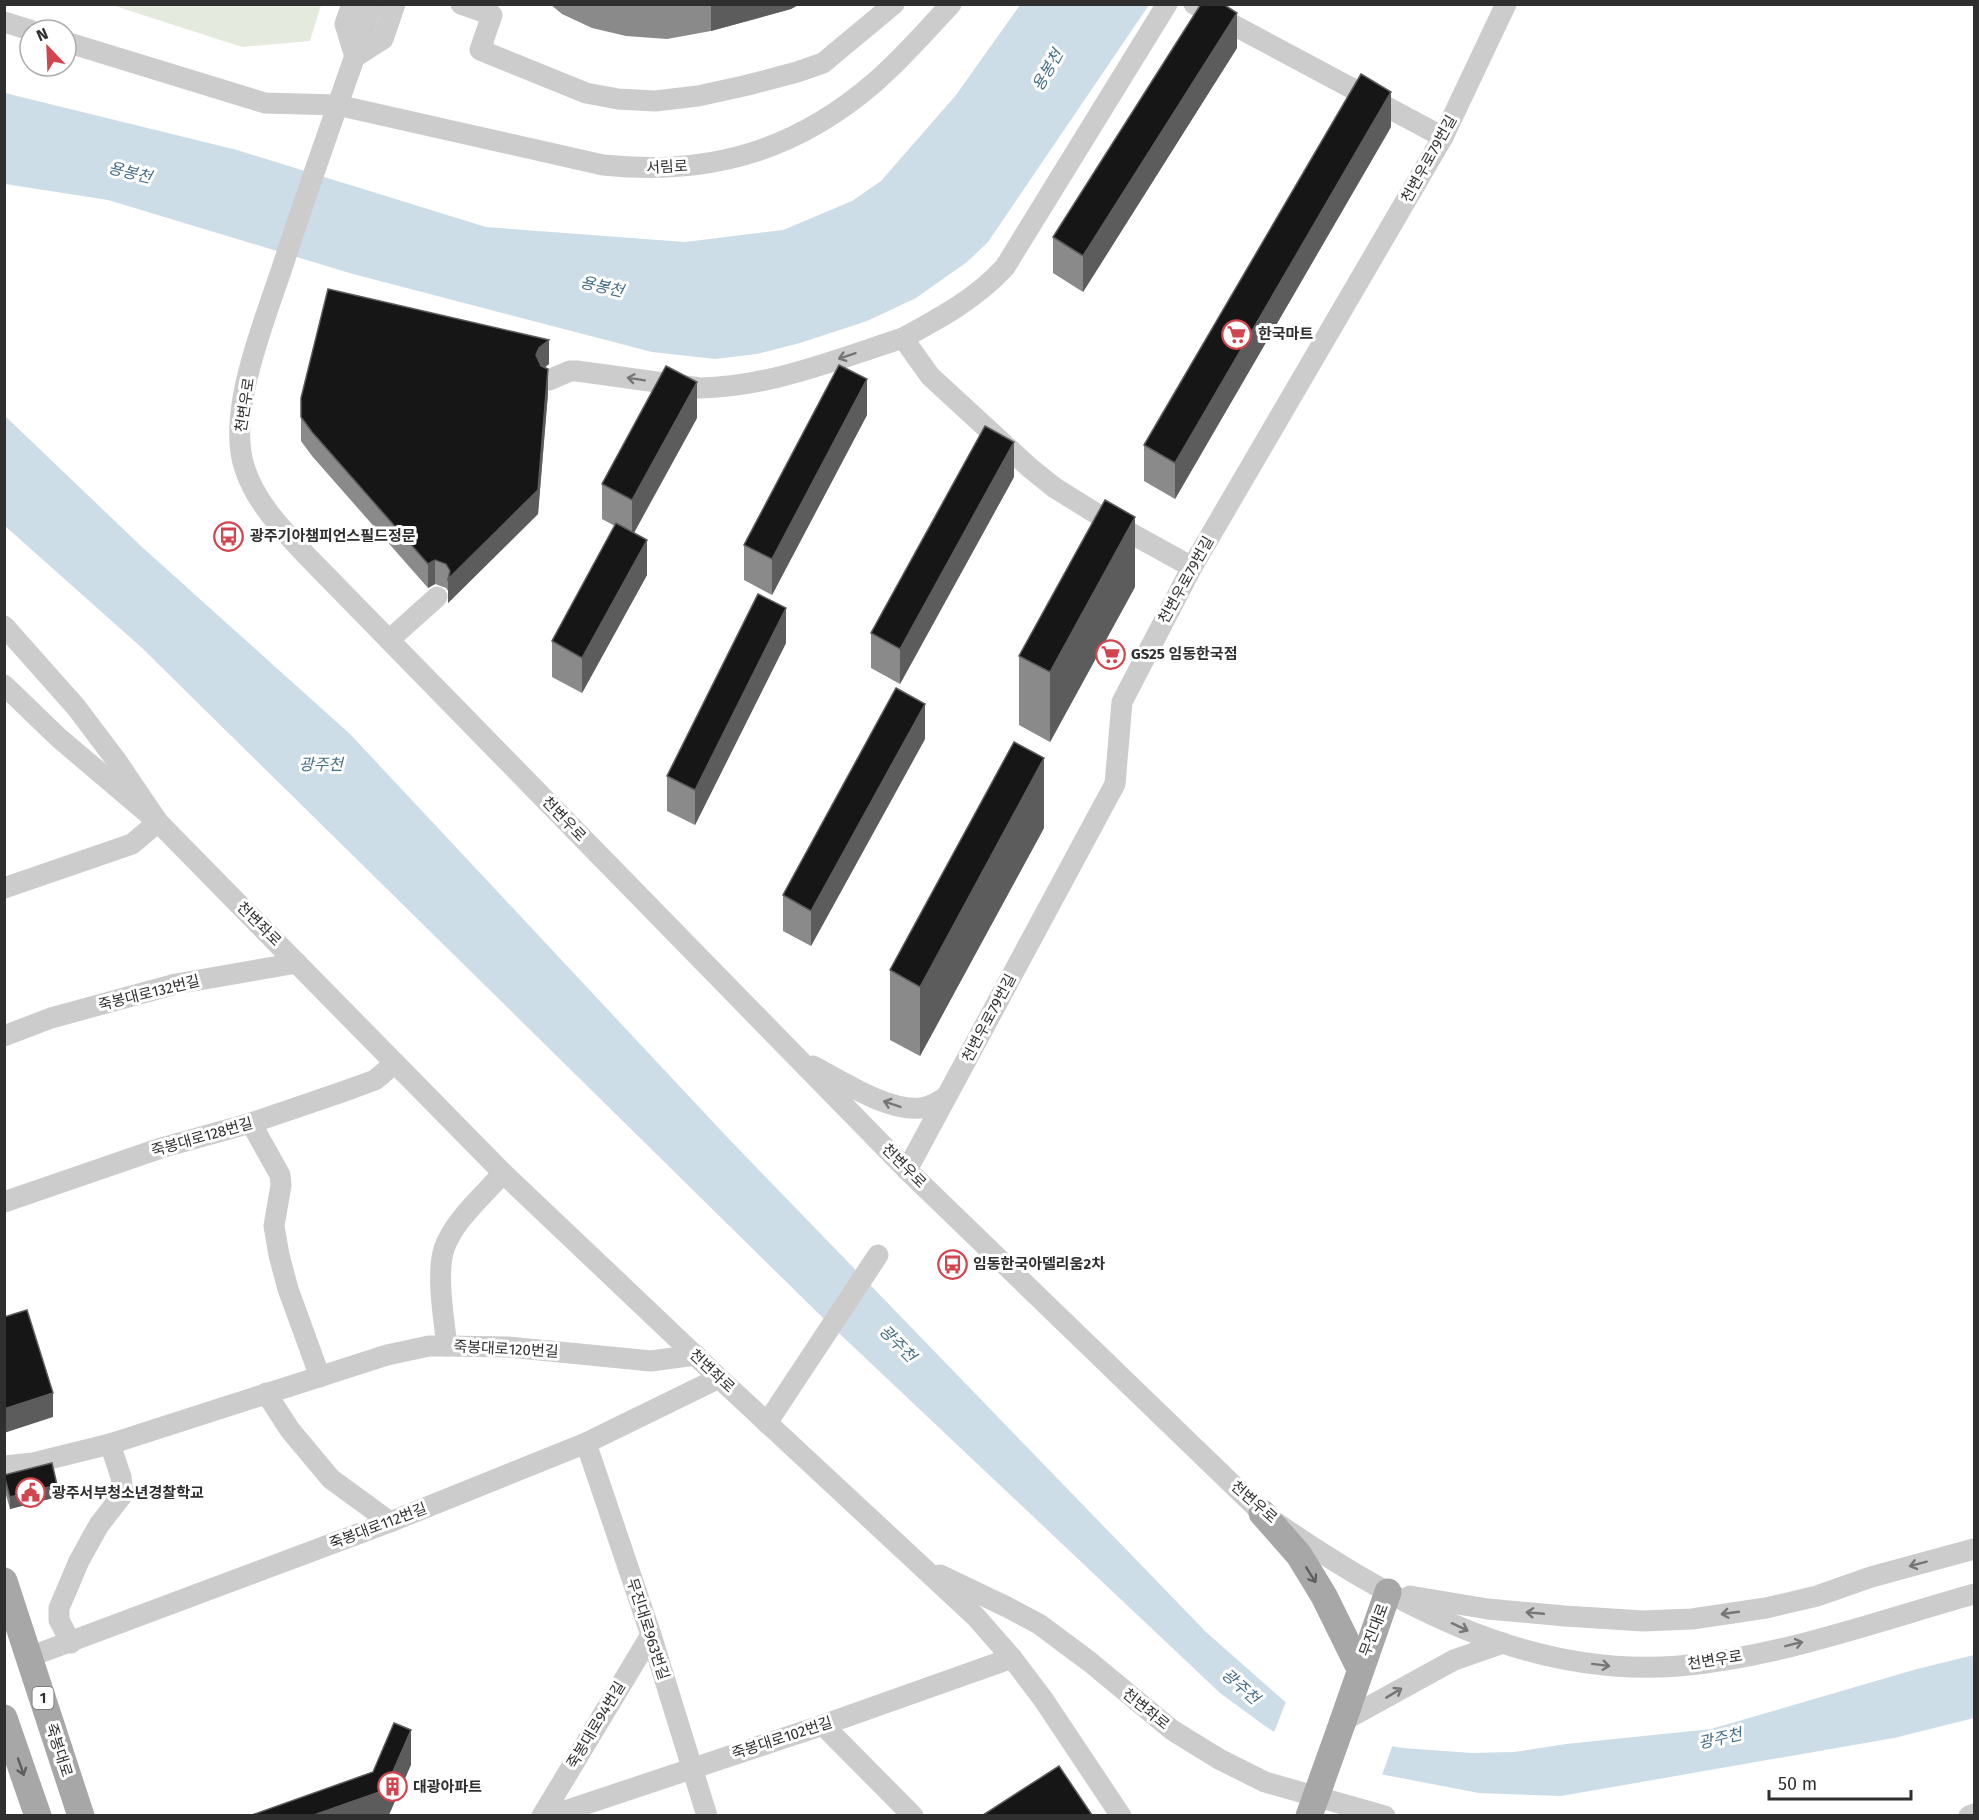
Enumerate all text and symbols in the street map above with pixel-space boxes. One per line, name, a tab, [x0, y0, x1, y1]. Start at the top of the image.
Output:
north arrow	[18, 18, 78, 78]
text: N	[34, 24, 51, 45]
water label: 용봉천	[1028, 44, 1068, 94]
street label: 천변우로79번길	[1398, 112, 1460, 206]
street label: 서림로	[646, 157, 688, 177]
water label: 용봉천	[106, 158, 156, 188]
water label: 용봉천	[578, 272, 628, 301]
supermarket icon: 한국마트	[1221, 318, 1253, 350]
place label: 한국마트	[1258, 325, 1313, 343]
one-way arrow	[838, 351, 857, 362]
one-way arrow	[626, 374, 646, 385]
street label: 천변우로	[232, 376, 258, 434]
bus stop icon: 광주기아챔피언스필드정문	[213, 520, 245, 552]
place label: 광주기아챔피언스필드정문	[250, 527, 416, 545]
street label: 천변우로79번길	[1155, 533, 1217, 627]
supermarket icon: GS25 임동한국점	[1094, 638, 1126, 670]
place label: GS25 임동한국점	[1131, 645, 1237, 663]
water label: 광주천	[299, 755, 345, 774]
street label: 천변우로	[538, 793, 590, 845]
street label: 천변좌로	[233, 898, 285, 950]
street label: 천변우로79번길	[958, 971, 1020, 1065]
street label: 죽봉대로132번길	[96, 972, 202, 1014]
one-way arrow	[883, 1098, 902, 1109]
street label: 죽봉대로128번길	[149, 1114, 255, 1160]
street label: 천변우로	[878, 1140, 930, 1192]
bus stop icon: 임동한국아델리움2차	[936, 1248, 968, 1280]
place label: 임동한국아델리움2차	[973, 1255, 1105, 1273]
water label: 광주천	[875, 1321, 922, 1367]
street label: 죽봉대로120번길	[453, 1337, 559, 1361]
street label: 천변좌로	[686, 1346, 738, 1396]
public building icon: 광주서부청소년경찰학교	[15, 1477, 47, 1509]
street label: 천변우로	[1227, 1477, 1281, 1527]
place label: 광주서부청소년경찰학교	[52, 1484, 204, 1502]
street label: 죽봉대로112번길	[327, 1499, 429, 1553]
one-way arrow	[1909, 1559, 1928, 1571]
one-way arrow	[1306, 1566, 1318, 1583]
street label: 무진대로963번길	[623, 1576, 673, 1682]
street label: 무진대로	[1356, 1601, 1392, 1659]
one-way arrow	[1526, 1607, 1546, 1618]
one-way arrow	[1720, 1608, 1740, 1619]
one-way arrow	[1450, 1622, 1468, 1634]
one-way arrow	[1784, 1638, 1803, 1650]
street label: 천변우로	[1686, 1647, 1744, 1673]
one-way arrow	[1590, 1660, 1610, 1671]
water label: 광주천	[1218, 1665, 1265, 1710]
street label: 죽봉대로94번길	[563, 1678, 629, 1772]
street label: 천변좌로	[1119, 1685, 1173, 1733]
road number: 1	[32, 1687, 54, 1709]
one-way arrow	[1385, 1687, 1402, 1699]
street label: 죽봉대로102번길	[729, 1713, 835, 1763]
street label: 죽봉대로	[42, 1721, 76, 1779]
water label: 광주천	[1696, 1724, 1746, 1753]
one-way arrow	[16, 1757, 27, 1776]
scale bar	[1769, 1763, 1912, 1801]
building icon: 대광아파트	[376, 1771, 408, 1803]
text: 50 m	[1778, 1773, 1817, 1795]
place label: 대광아파트	[413, 1778, 482, 1796]

